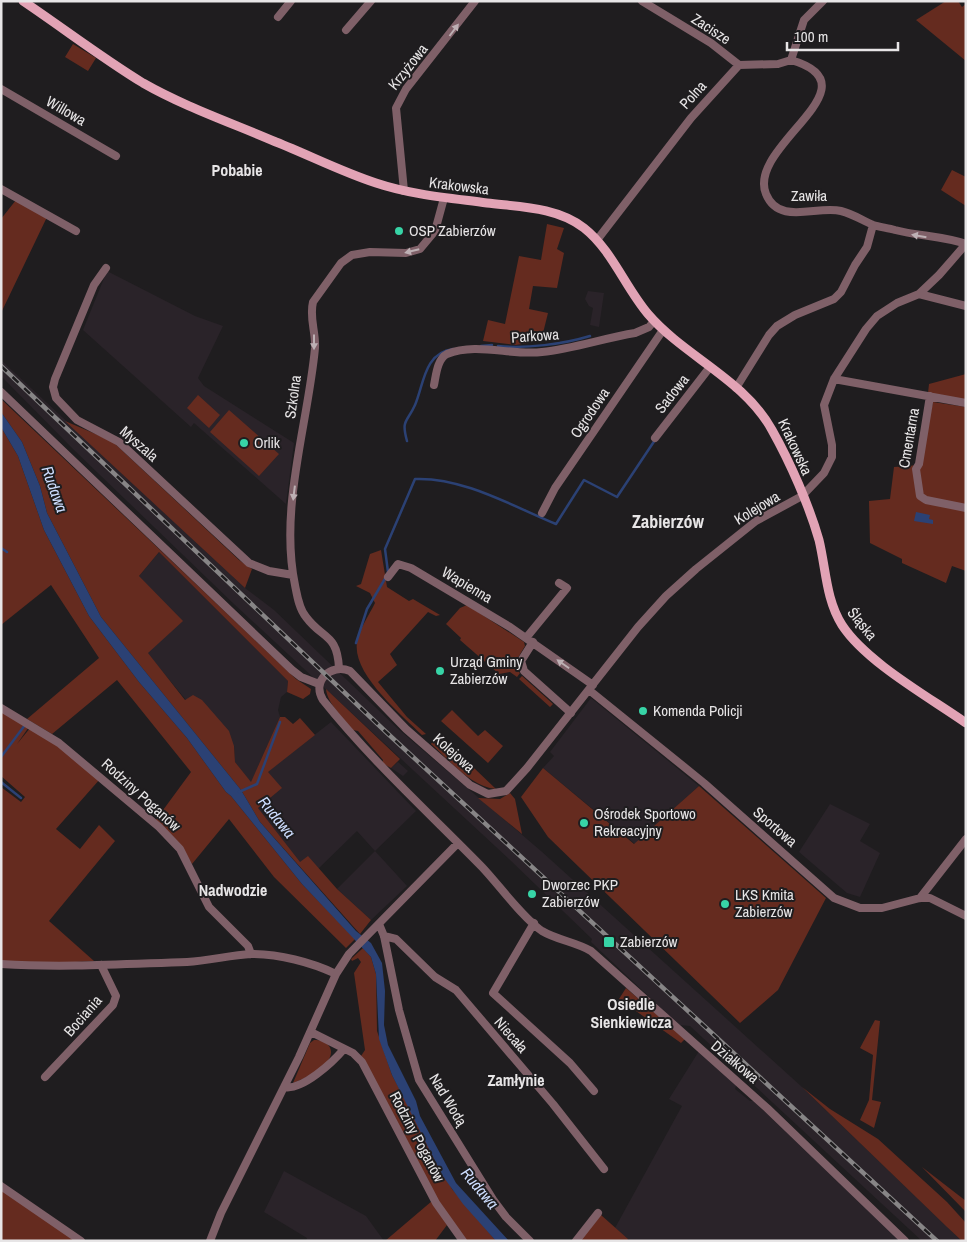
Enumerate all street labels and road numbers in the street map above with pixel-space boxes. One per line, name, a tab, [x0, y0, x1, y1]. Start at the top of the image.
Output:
street label: Zacisze	[687, 8, 735, 49]
street label: Krzyżowa	[383, 39, 432, 94]
street label: Polna	[674, 76, 711, 113]
street label: Willowa	[42, 91, 90, 130]
street label: Krakowska	[428, 171, 490, 200]
street label: Zawiła	[791, 185, 827, 206]
street label: Parkowa	[510, 323, 560, 348]
street label: Sadowa	[650, 370, 694, 418]
street label: Szkolna	[279, 374, 306, 420]
street label: Ogrodowa	[565, 383, 614, 442]
street label: Cmentarna	[893, 406, 924, 470]
street label: Krakowska	[773, 415, 818, 479]
street label: Myszala	[115, 421, 163, 466]
street label: Kolejowa	[730, 486, 784, 529]
street label: Wapienna	[438, 561, 497, 608]
street label: Śląska	[843, 603, 882, 645]
street label: Kolejowa	[429, 728, 480, 777]
street label: Rodziny Poganów	[97, 753, 186, 836]
street label: Sportowa	[749, 802, 802, 852]
street label: Bociania	[59, 990, 107, 1041]
street label: Niecała	[490, 1012, 533, 1057]
street label: Działkowa	[707, 1035, 764, 1088]
street label: Nad Wodą	[425, 1070, 473, 1131]
street label: Rodziny Poganów	[385, 1088, 450, 1186]

